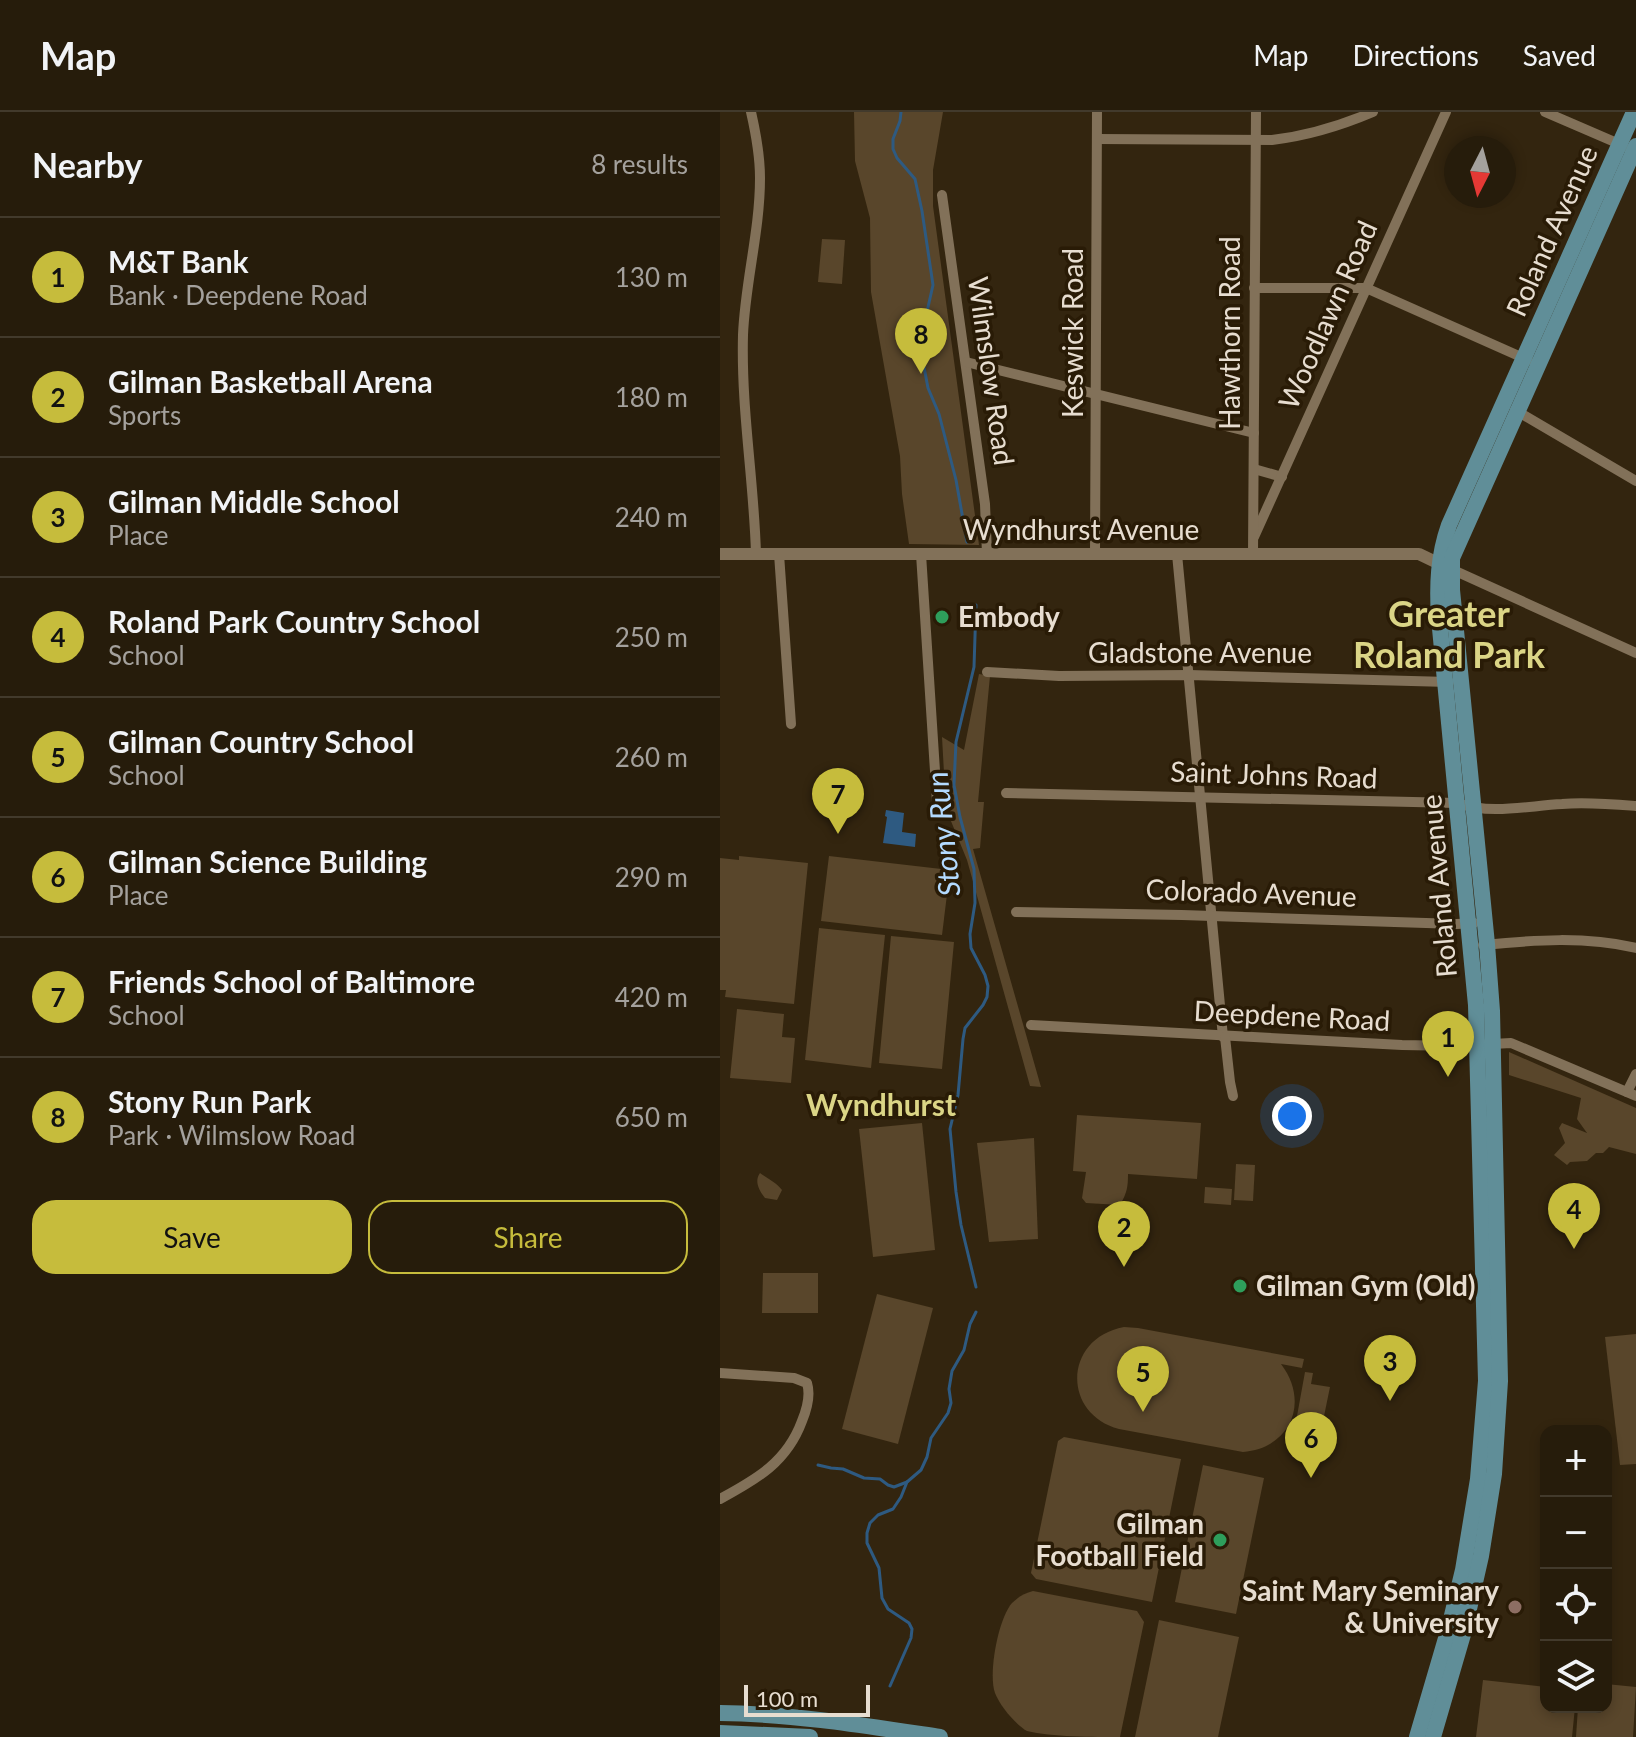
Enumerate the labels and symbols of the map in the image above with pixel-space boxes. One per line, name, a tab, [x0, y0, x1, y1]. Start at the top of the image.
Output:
north arrow	[1444, 136, 1516, 208]
street label: Roland Avenue	[1498, 140, 1604, 321]
street label: Woodlawn Road	[1270, 215, 1384, 414]
street label: Hawthorn Road	[1212, 236, 1246, 430]
street label: Keswick Road	[1055, 248, 1089, 418]
street label: Wilmslow Road	[962, 274, 1022, 467]
pin: 8	[895, 308, 947, 374]
street label: Wyndhurst Avenue	[963, 512, 1199, 546]
district label: Greater Roland Park	[1353, 591, 1546, 676]
place label: Embody	[958, 599, 1060, 633]
marker: Embody	[933, 608, 951, 626]
street label: Gladstone Avenue	[1088, 635, 1312, 669]
street label: Saint Johns Road	[1170, 753, 1378, 795]
pin: 7	[812, 768, 864, 834]
water label: Stony Run	[918, 770, 966, 899]
street label: Roland Avenue	[1413, 793, 1463, 979]
street label: Colorado Avenue	[1145, 871, 1357, 913]
street label: Deepdene Road	[1193, 993, 1391, 1037]
pin: 1	[1422, 1011, 1474, 1077]
district label: Wyndhurst	[806, 1086, 956, 1122]
your location	[1272, 1096, 1312, 1136]
pin: 4	[1548, 1183, 1600, 1249]
pin: 2	[1098, 1201, 1150, 1267]
place label: Gilman Gym (Old)	[1256, 1268, 1476, 1302]
marker: Gilman Gym (Old)	[1231, 1277, 1249, 1295]
pin: 3	[1364, 1335, 1416, 1401]
pin: 5	[1117, 1346, 1169, 1412]
pin: 6	[1285, 1412, 1337, 1478]
place label: Gilman Football Field	[1036, 1506, 1204, 1572]
marker: Gilman Football Field	[1211, 1531, 1229, 1549]
place label: Saint Mary Seminary & University	[1242, 1573, 1499, 1639]
marker: Saint Mary Seminary & University	[1506, 1598, 1524, 1616]
scale bar	[744, 1681, 870, 1717]

